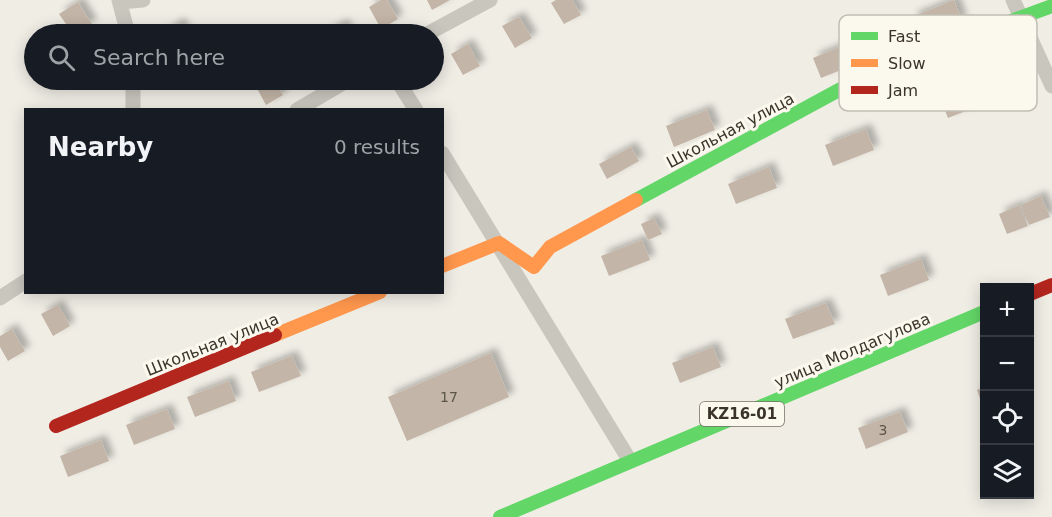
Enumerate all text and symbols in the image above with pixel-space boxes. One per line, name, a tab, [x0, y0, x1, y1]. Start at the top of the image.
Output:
legend	[839, 15, 1037, 111]
search box	[24, 24, 444, 90]
text: Fast	[888, 27, 920, 46]
icon: search	[45, 41, 78, 74]
text: Search here	[93, 45, 225, 70]
text: Slow	[888, 54, 925, 73]
text: Jam	[887, 81, 918, 100]
street label: Школьная улица	[663, 89, 797, 172]
text: Nearby	[48, 132, 153, 162]
text: 0 results	[334, 135, 420, 159]
map controls	[980, 283, 1034, 499]
button: +	[980, 283, 1034, 337]
street label: Школьная улица	[143, 309, 282, 380]
street label: улица Молдагулова	[771, 309, 933, 392]
button: −	[980, 337, 1034, 391]
house number: 17	[440, 389, 458, 405]
button: locate	[980, 391, 1034, 445]
road number: KZ16-01	[700, 402, 784, 426]
house number: 3	[879, 422, 887, 438]
button: layers	[980, 445, 1034, 499]

